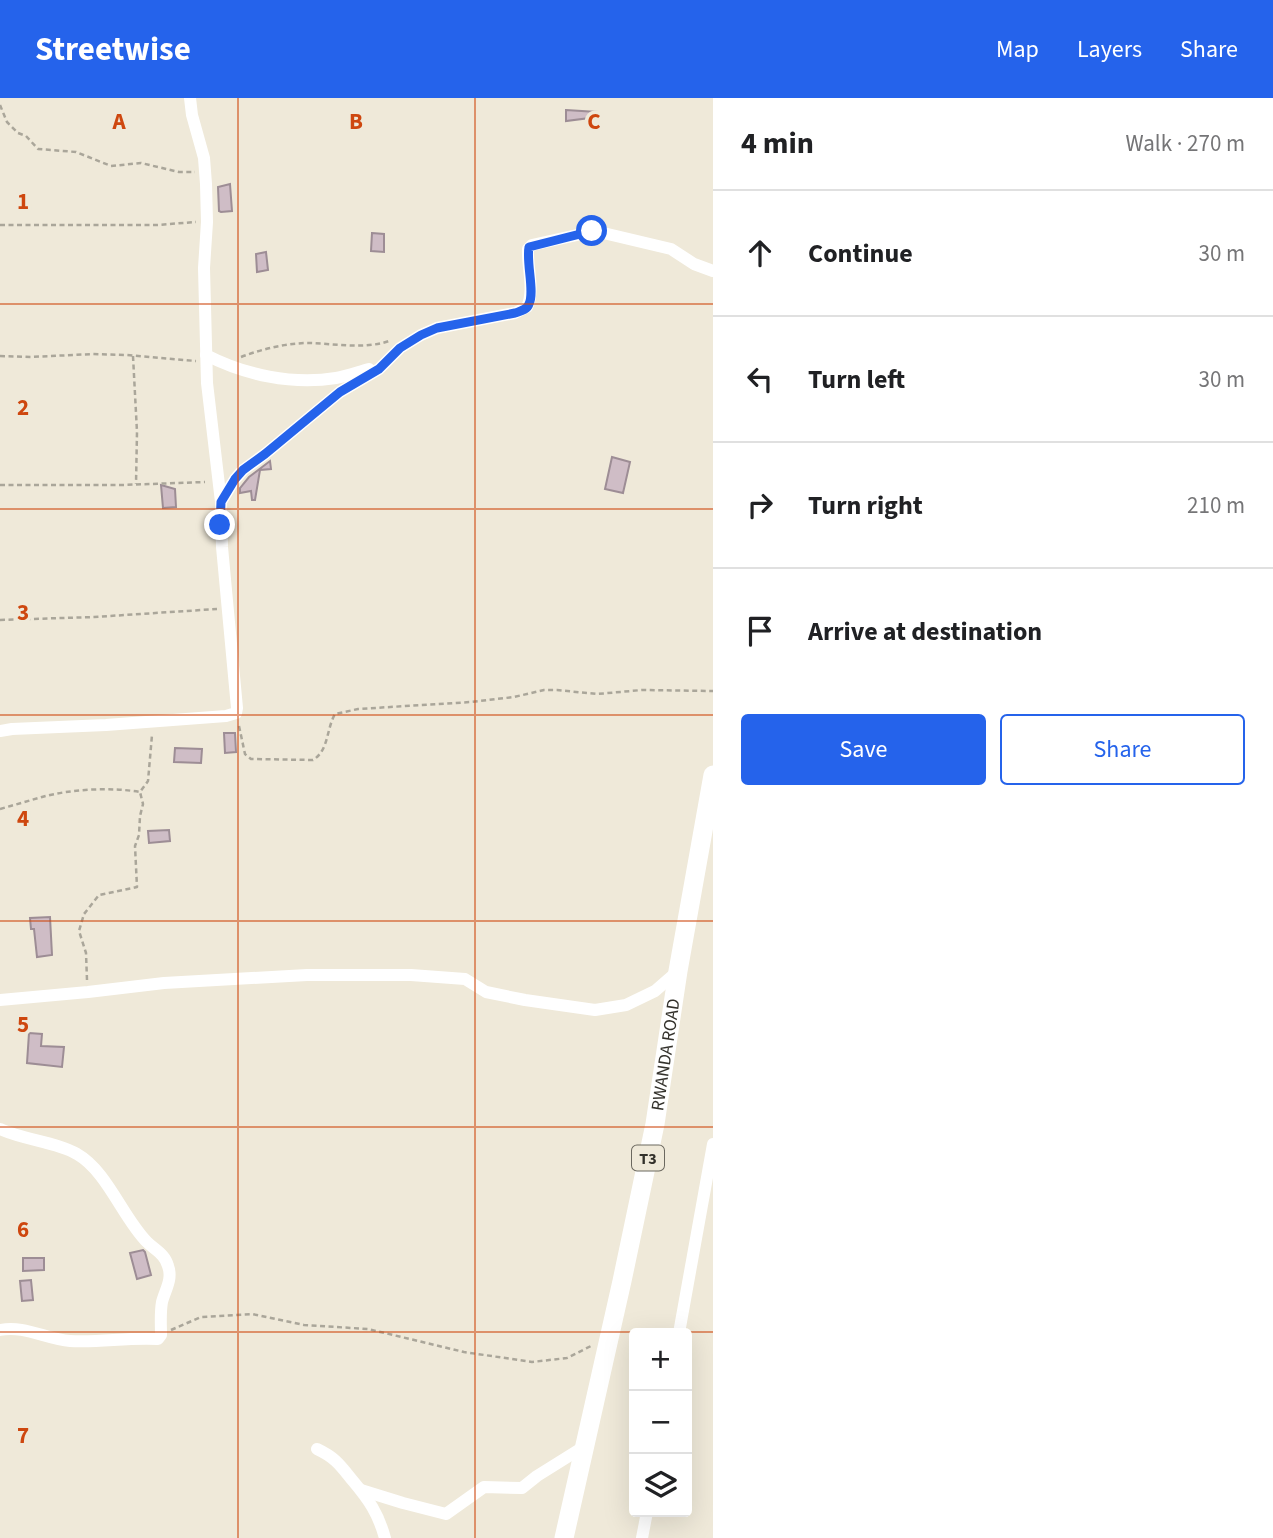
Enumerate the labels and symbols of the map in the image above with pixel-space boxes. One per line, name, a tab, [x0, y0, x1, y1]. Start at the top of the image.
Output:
text: A	[111, 105, 126, 138]
text: B	[349, 105, 363, 138]
text: C	[587, 105, 601, 138]
text: 1	[17, 185, 29, 218]
route start	[576, 215, 607, 246]
text: 2	[17, 391, 29, 424]
route end	[204, 509, 235, 540]
text: 3	[17, 596, 29, 629]
text: 4	[17, 802, 29, 835]
street label: RWANDA ROAD	[645, 997, 687, 1113]
text: 5	[17, 1008, 29, 1041]
road number: T3	[632, 1146, 664, 1170]
text: 6	[17, 1213, 29, 1246]
text: 7	[17, 1419, 29, 1452]

